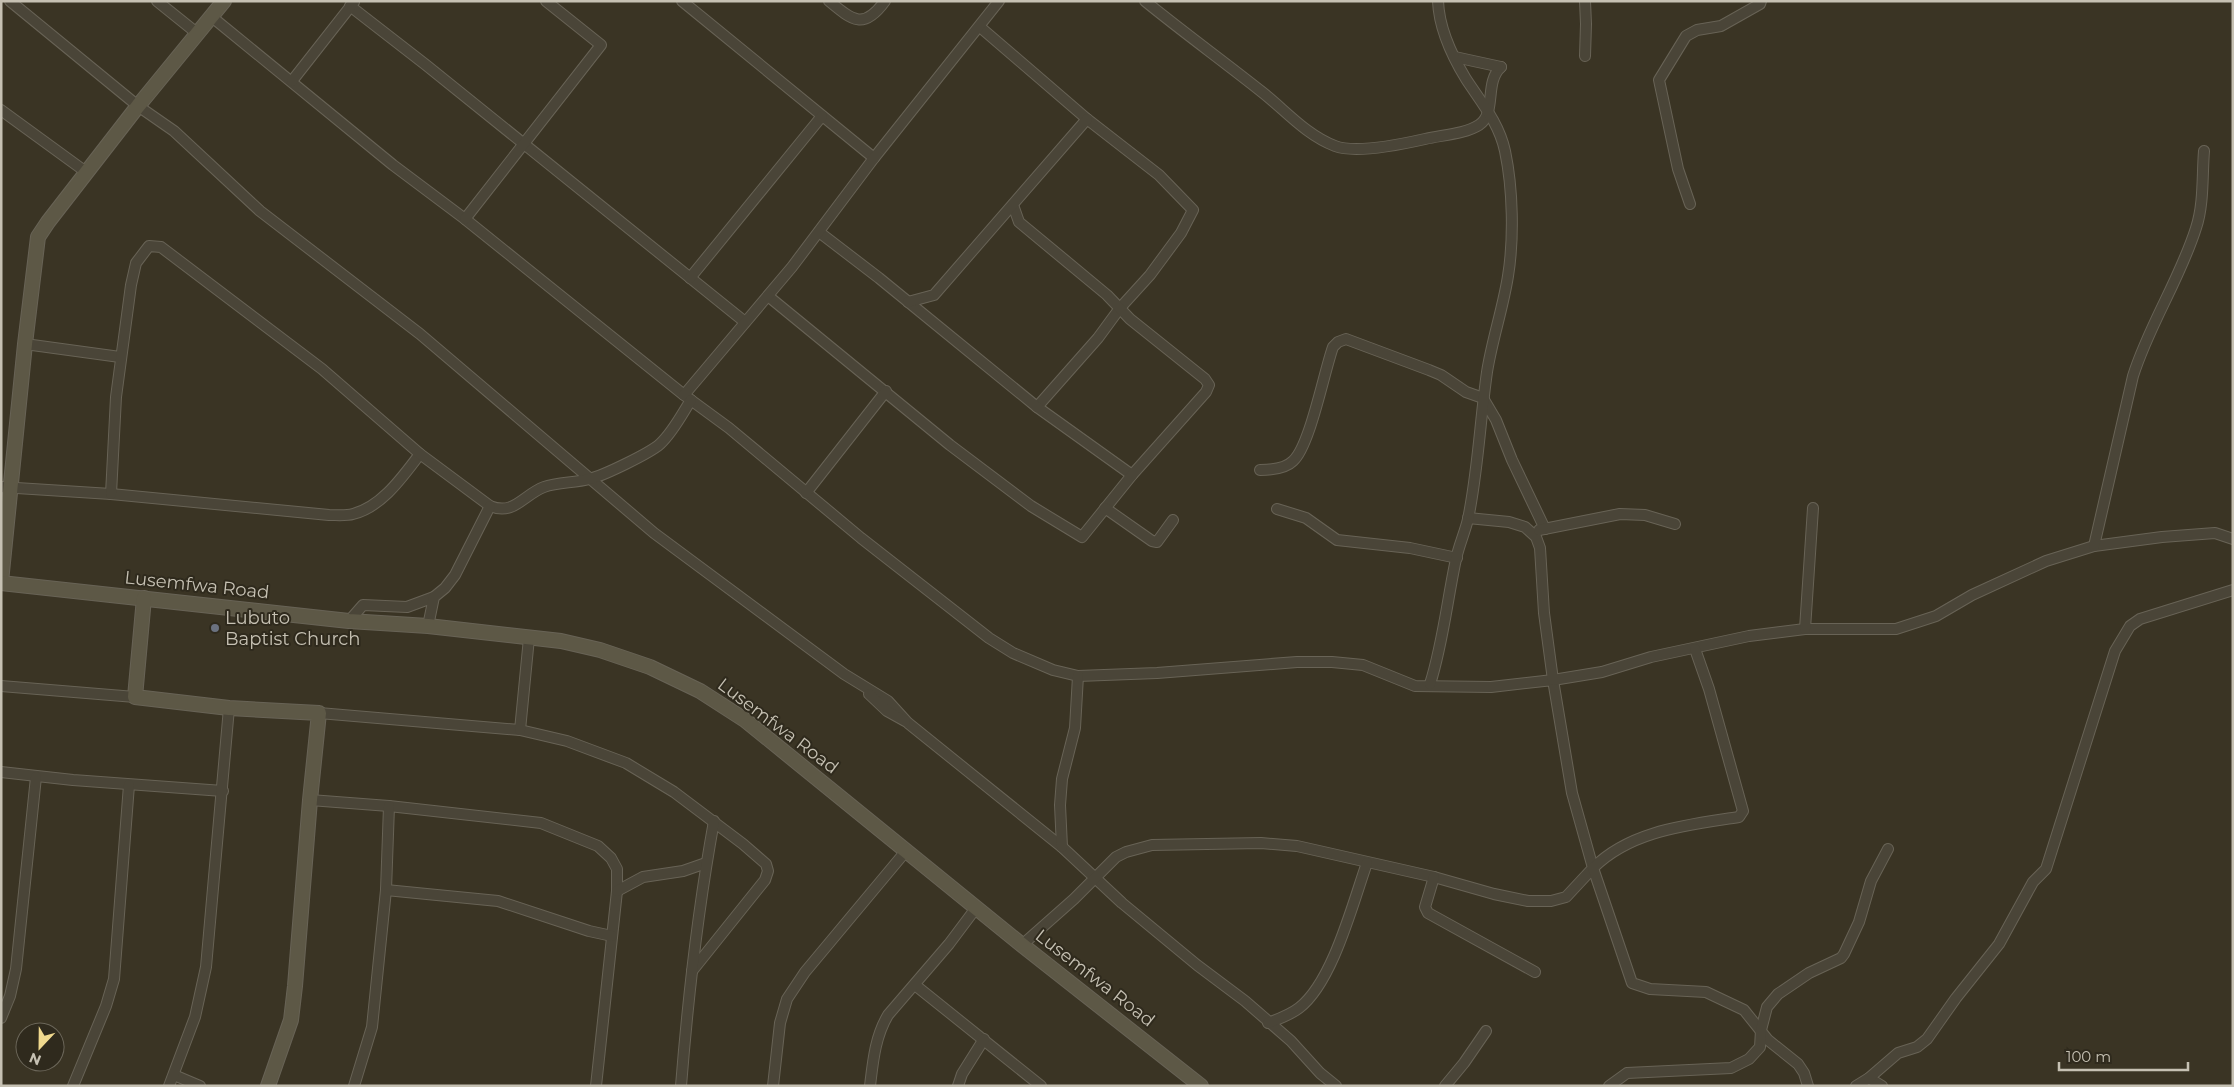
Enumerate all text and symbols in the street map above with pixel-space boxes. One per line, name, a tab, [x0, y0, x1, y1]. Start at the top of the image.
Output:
street label: Lusemfwa Road	[124, 566, 270, 604]
place label: Lubuto Baptist Church	[225, 607, 361, 650]
marker: Lubuto Baptist Church	[209, 622, 221, 634]
street label: Lusemfwa Road	[713, 673, 843, 779]
street label: Lusemfwa Road	[1031, 925, 1159, 1031]
north arrow	[15, 1022, 65, 1072]
scale bar	[2059, 1040, 2188, 1072]
text: 100 m	[2066, 1047, 2111, 1066]
text: N	[27, 1049, 44, 1070]

